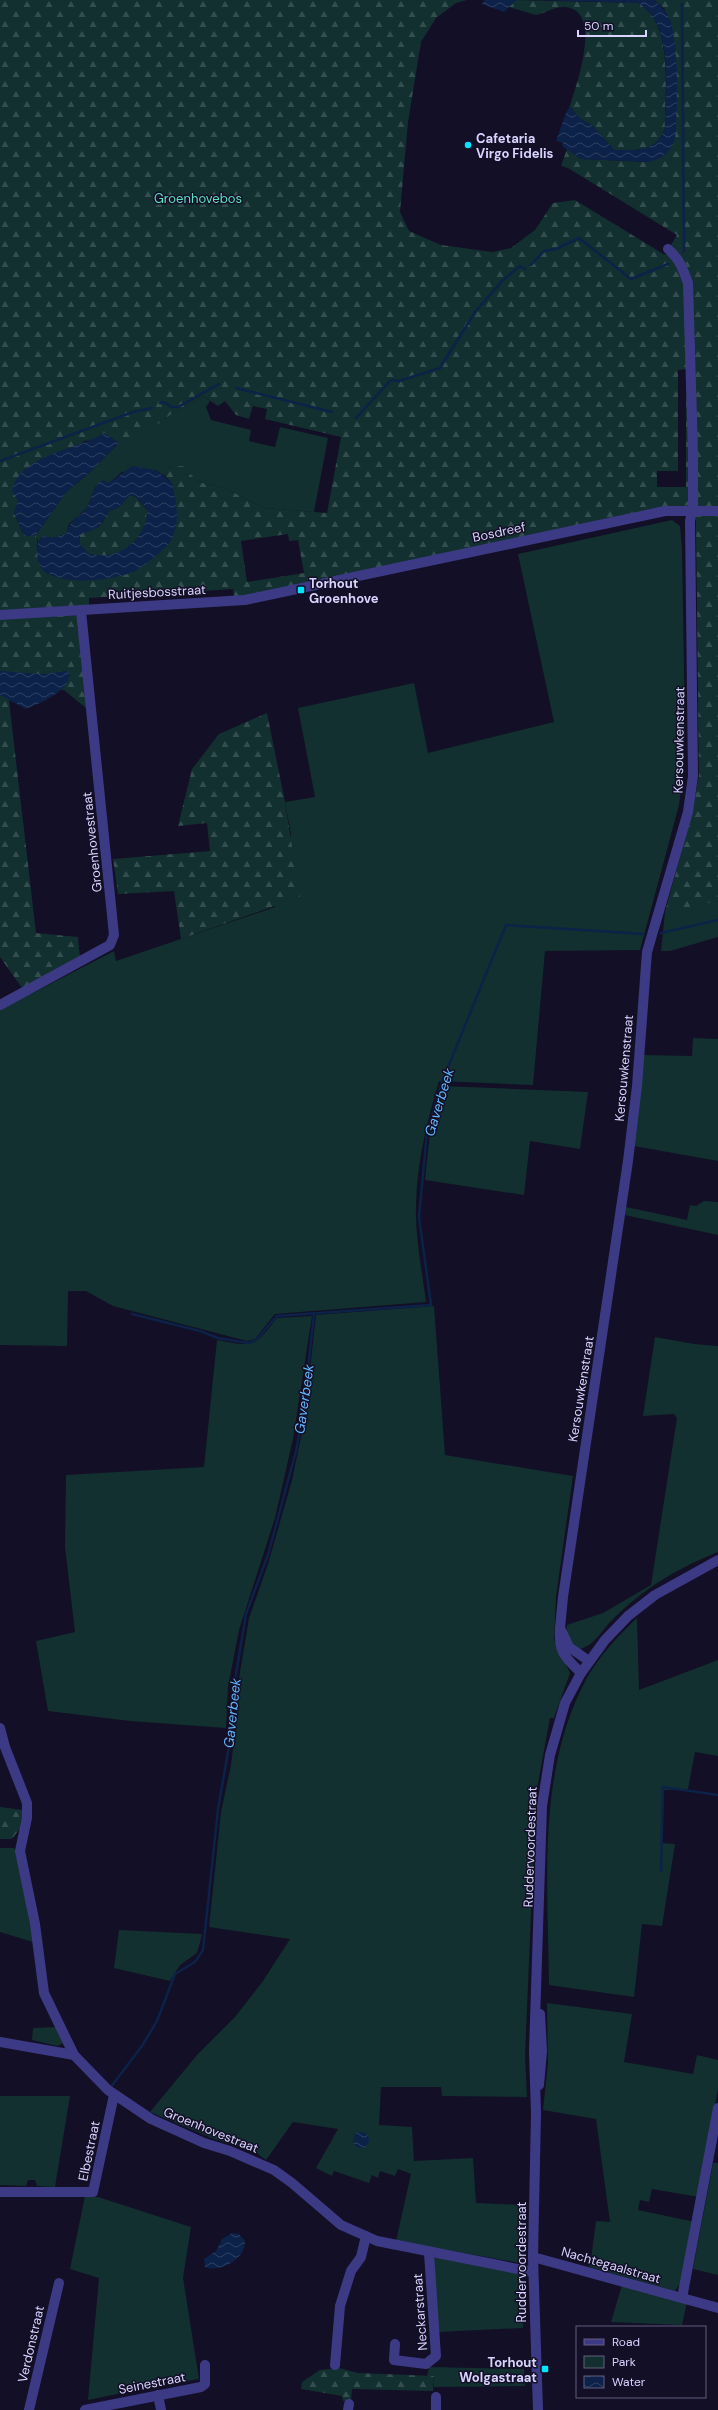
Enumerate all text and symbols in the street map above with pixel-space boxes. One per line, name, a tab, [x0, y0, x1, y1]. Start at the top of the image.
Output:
scale bar	[578, 12, 646, 38]
text: 50 m	[584, 18, 613, 34]
place label: Cafetaria Virgo Fidelis	[476, 130, 554, 162]
marker: Cafetaria Virgo Fidelis	[463, 140, 473, 150]
park label: Groenhovebos	[154, 190, 242, 207]
street label: Bosdreef	[471, 518, 528, 546]
place label: Torhout Groenhove	[309, 575, 379, 607]
street label: Ruitjesbosstraat	[108, 581, 206, 603]
marker: Torhout Groenhove	[296, 585, 306, 595]
street label: Kersouwkenstraat	[670, 686, 688, 794]
street label: Groenhovestraat	[78, 791, 106, 893]
street label: Kersouwkenstraat	[611, 1014, 637, 1122]
water label: Gaverbeek	[420, 1065, 458, 1138]
street label: Kersouwkenstraat	[564, 1335, 598, 1443]
water label: Gaverbeek	[290, 1362, 318, 1435]
water label: Gaverbeek	[219, 1676, 245, 1749]
street label: Ruddervoordestraat	[519, 1786, 541, 1908]
street label: Groenhovestraat	[161, 2103, 261, 2157]
street label: Elbestraat	[74, 2119, 104, 2183]
street label: Ruddervoordestraat	[513, 2202, 530, 2322]
street label: Nachtegaalstraat	[559, 2243, 663, 2287]
street label: Neckarstraat	[409, 2273, 431, 2351]
street label: Verdonstraat	[14, 2304, 48, 2384]
legend	[576, 2326, 706, 2398]
text: Road	[612, 2334, 640, 2350]
place label: Torhout Wolgastraat	[459, 2354, 537, 2386]
text: Park	[612, 2354, 636, 2370]
marker: Torhout Wolgastraat	[540, 2364, 550, 2374]
street label: Seinestraat	[117, 2368, 187, 2398]
text: Water	[612, 2374, 646, 2390]

